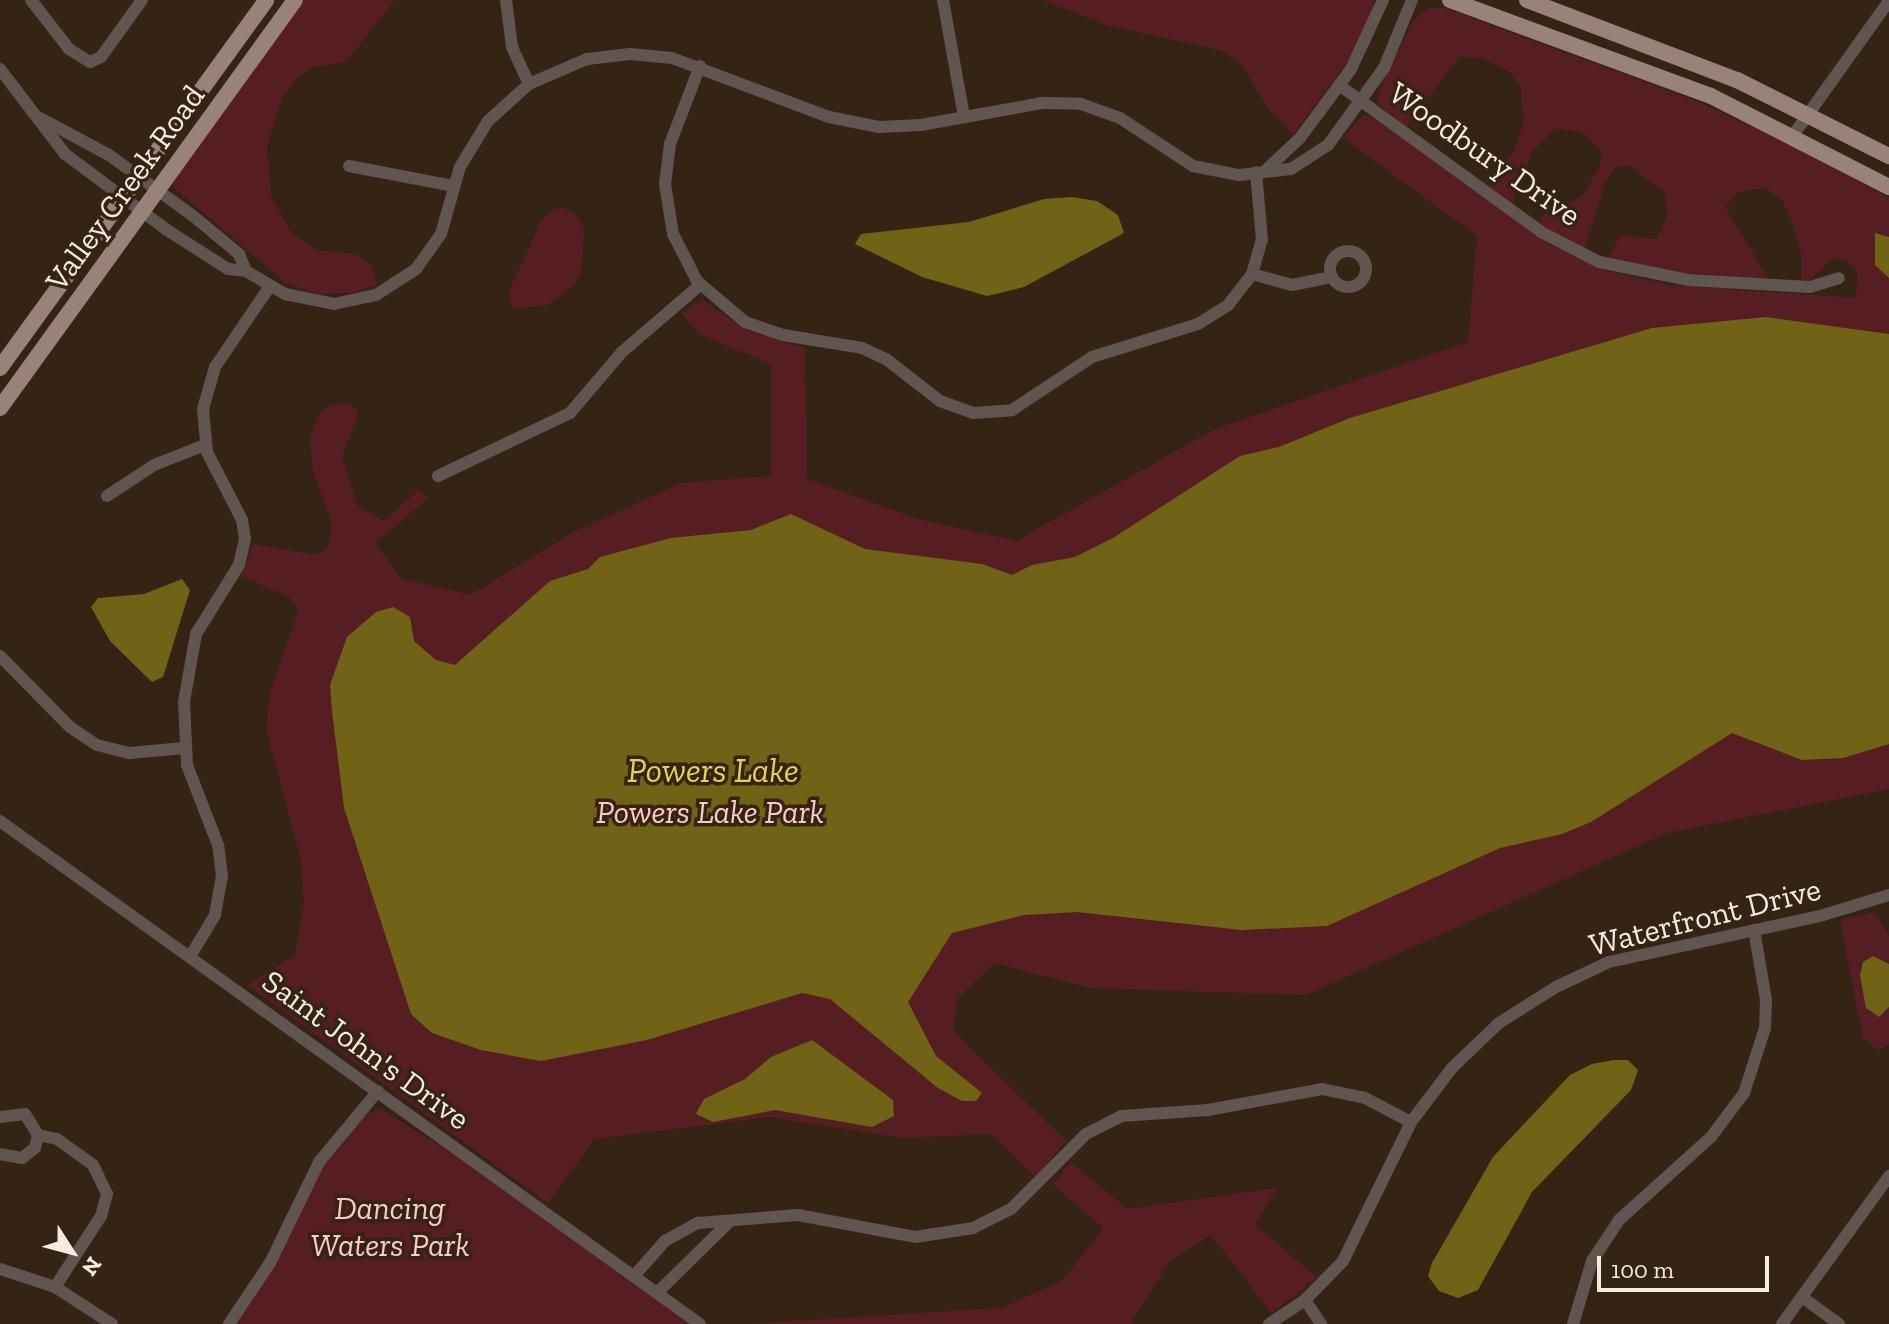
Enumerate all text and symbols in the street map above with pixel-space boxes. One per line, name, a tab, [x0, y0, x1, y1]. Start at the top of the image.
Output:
street label: Woodbury Drive	[1381, 73, 1589, 235]
street label: Valley Creek Road	[37, 77, 213, 299]
water label: Powers Lake	[627, 751, 799, 791]
park label: Powers Lake Park	[596, 793, 824, 831]
street label: Waterfront Drive	[1585, 870, 1825, 964]
street label: Saint John's Drive	[255, 962, 477, 1138]
park label: Dancing Waters Park	[310, 1190, 470, 1265]
north arrow	[32, 1212, 112, 1292]
scale bar	[1601, 1240, 1773, 1290]
text: N	[76, 1252, 108, 1281]
text: 100 m	[1611, 1255, 1674, 1284]

